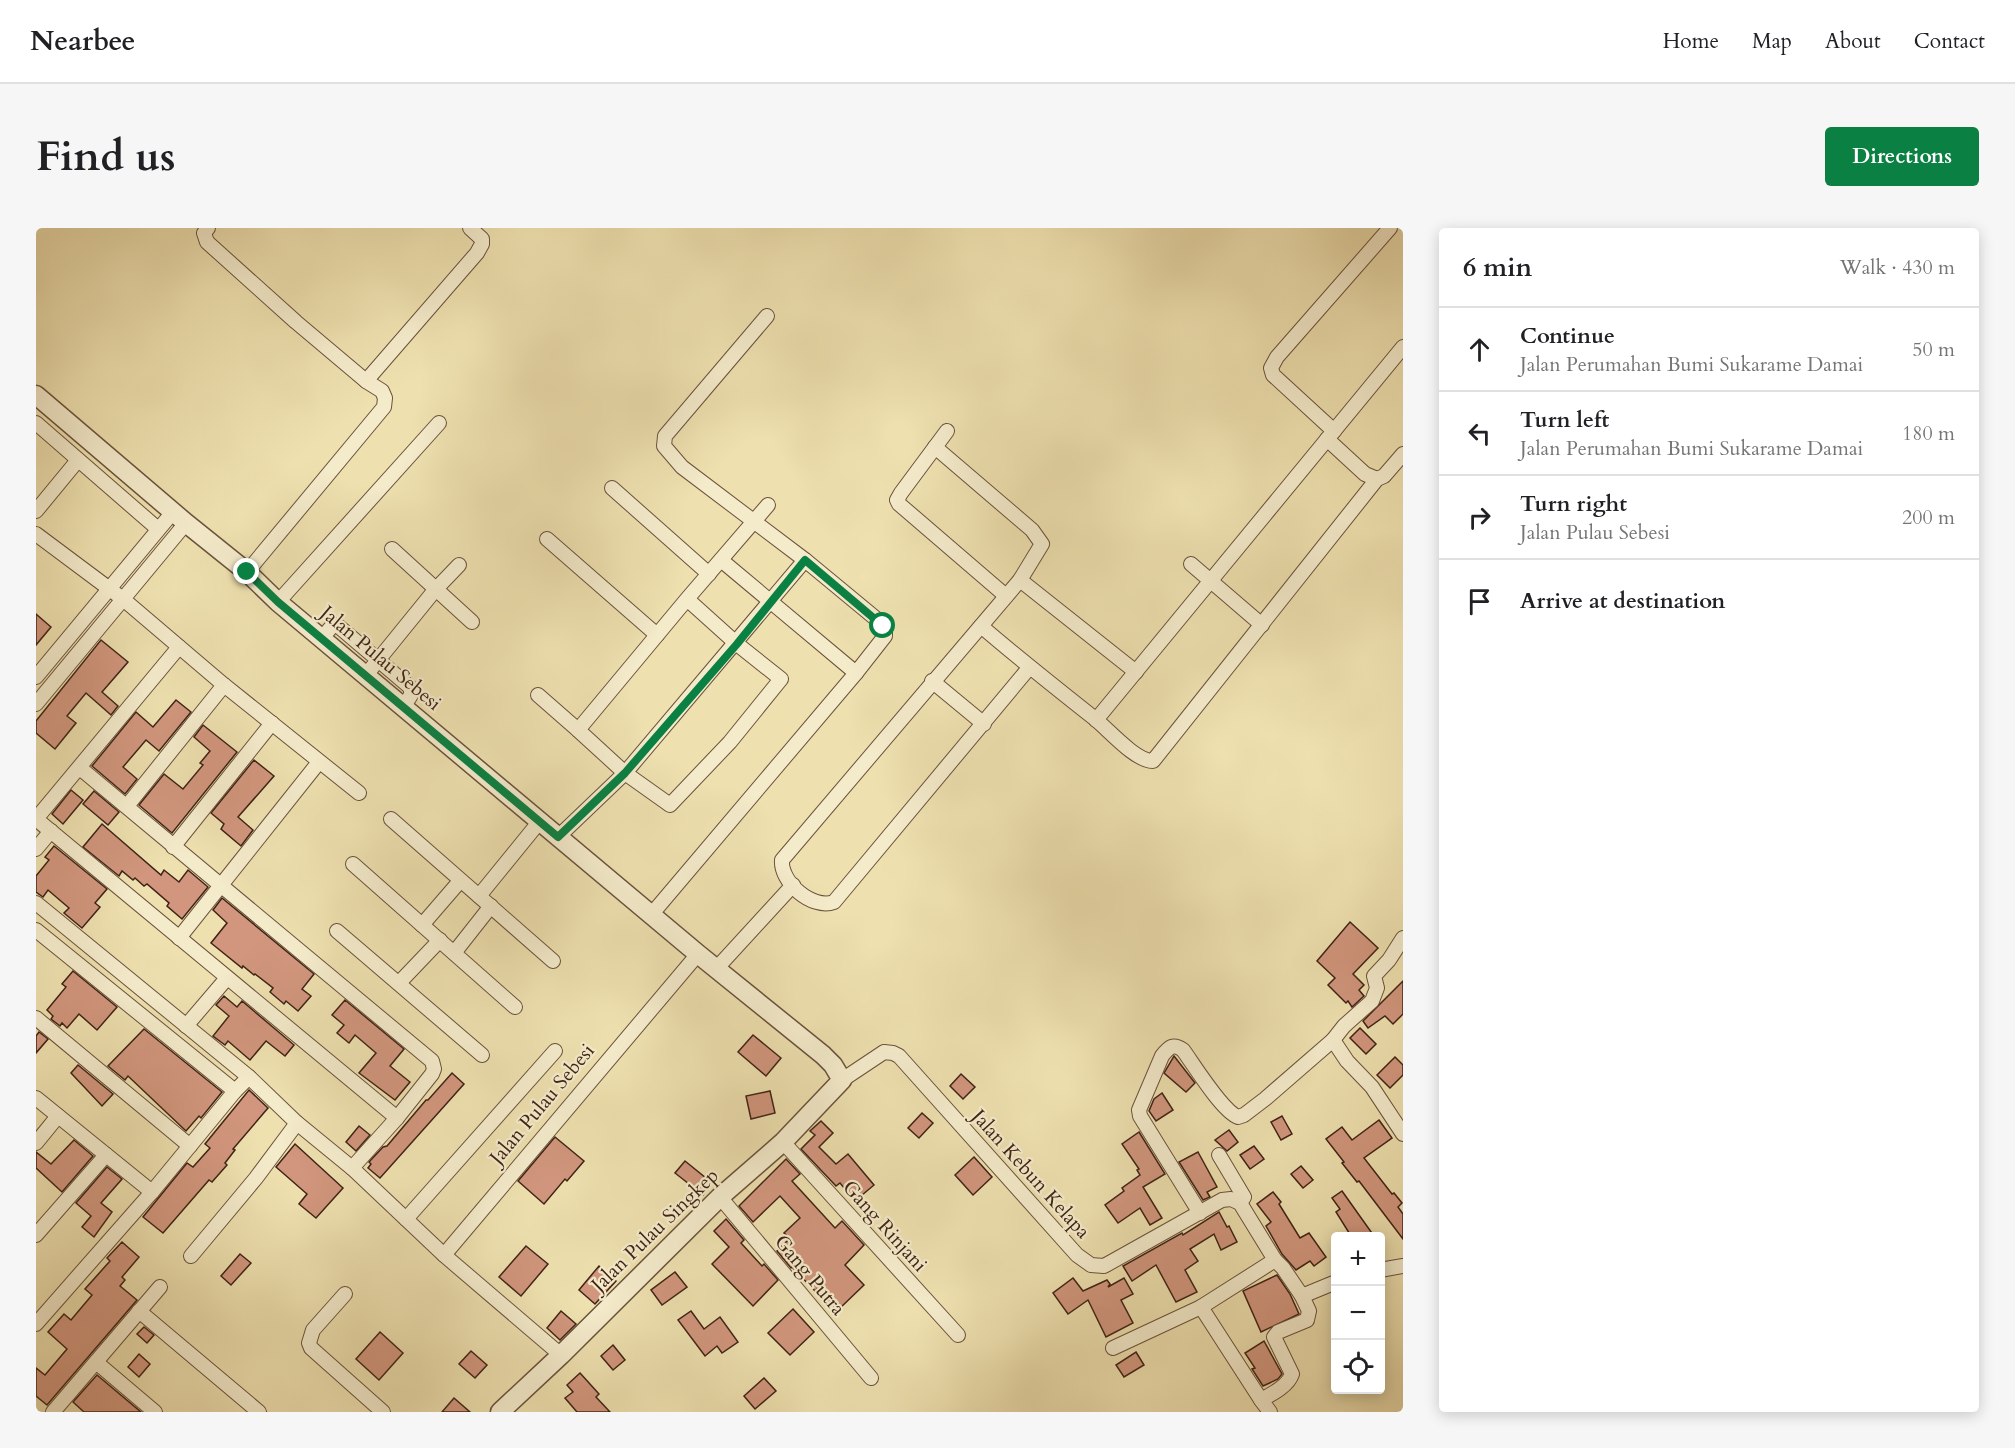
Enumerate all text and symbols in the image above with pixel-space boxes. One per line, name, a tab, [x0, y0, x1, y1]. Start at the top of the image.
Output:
text: Nearbee	[30, 22, 135, 60]
text: Home	[1663, 27, 1719, 56]
text: Map	[1752, 27, 1792, 56]
text: About	[1825, 27, 1881, 56]
text: Contact	[1914, 27, 1985, 56]
button: Directions	[1825, 127, 1979, 186]
text: Find us	[36, 128, 176, 185]
text: 6 min	[1463, 250, 1532, 285]
text: Walk · 430 m	[1840, 254, 1955, 281]
text: Continue	[1520, 321, 1615, 351]
icon: ahead	[1463, 333, 1496, 366]
text: 50 m	[1912, 336, 1955, 363]
text: Jalan Perumahan Bumi Sukarame Damai	[1520, 351, 1863, 378]
text: Turn left	[1520, 405, 1609, 435]
icon: left	[1463, 417, 1496, 450]
text: 180 m	[1902, 420, 1955, 447]
text: Jalan Perumahan Bumi Sukarame Damai	[1520, 435, 1863, 462]
text: Turn right	[1520, 489, 1627, 519]
icon: right	[1463, 501, 1496, 534]
text: 200 m	[1902, 504, 1955, 531]
text: Jalan Pulau Sebesi	[1520, 519, 1670, 546]
route end	[233, 558, 259, 584]
icon: arrive	[1463, 585, 1496, 618]
text: Arrive at destination	[1520, 586, 1725, 616]
street label: Jalan Pulau Sebesi	[313, 598, 447, 717]
route start	[869, 612, 895, 638]
street label: Jalan Pulau Sebesi	[482, 1038, 601, 1172]
street label: Jalan Kebun Kelapa	[964, 1101, 1097, 1245]
street label: Jalan Pulau Singkep	[583, 1162, 725, 1300]
street label: Gang Rinjani	[837, 1174, 934, 1278]
street label: Gang Putra	[768, 1229, 852, 1321]
map controls	[1331, 1232, 1385, 1394]
button: +	[1331, 1232, 1385, 1286]
button: −	[1331, 1286, 1385, 1340]
button: locate	[1331, 1340, 1385, 1394]

